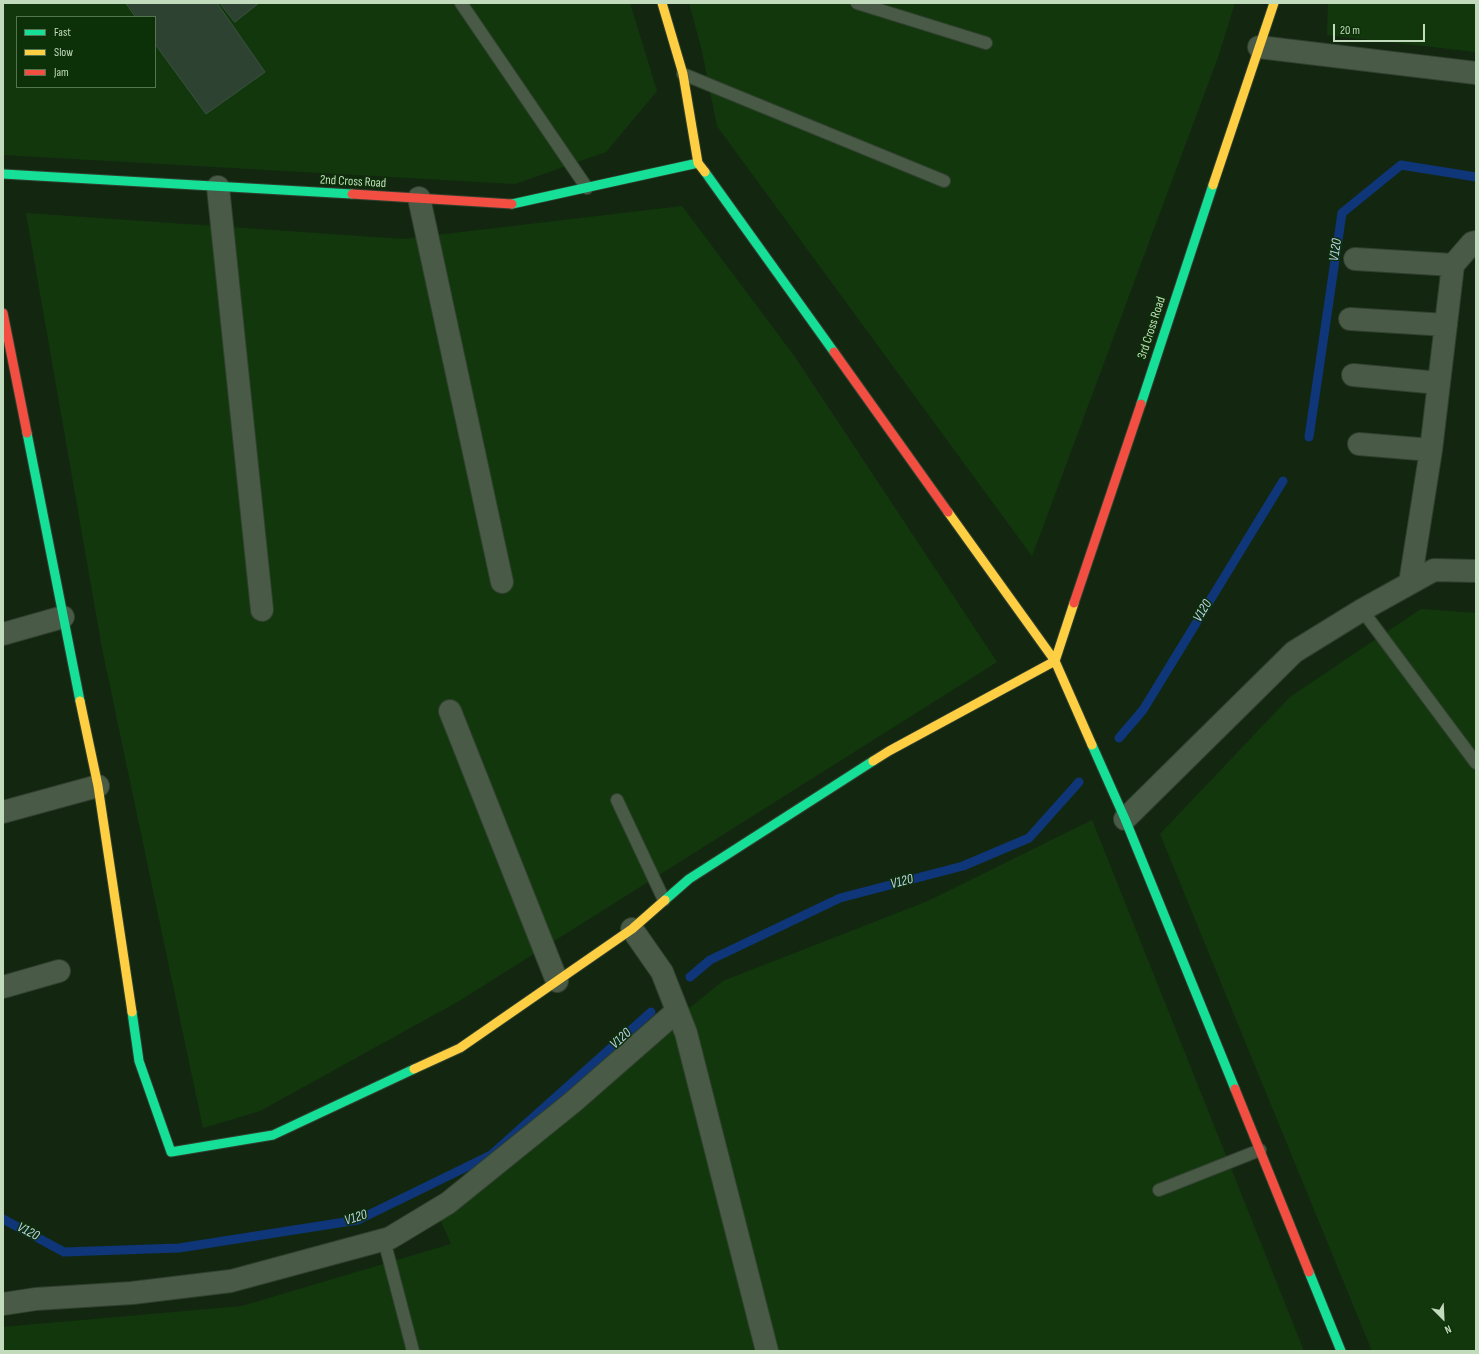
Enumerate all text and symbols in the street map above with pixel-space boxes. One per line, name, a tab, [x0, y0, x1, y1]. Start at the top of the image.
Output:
legend	[16, 16, 156, 88]
scale bar	[1335, 16, 1427, 42]
text: 20 m	[1340, 23, 1360, 38]
text: Fast	[54, 25, 71, 40]
text: Slow	[54, 45, 73, 60]
text: Jam	[54, 65, 69, 80]
street label: 2nd Cross Road	[319, 172, 387, 192]
water label: V120	[1326, 237, 1346, 263]
street label: 3rd Cross Road	[1135, 295, 1169, 361]
water label: V120	[1190, 597, 1216, 625]
water label: V120	[889, 871, 915, 893]
water label: V120	[607, 1025, 635, 1053]
water label: V120	[343, 1207, 369, 1229]
water label: V120	[14, 1219, 42, 1245]
north arrow	[1423, 1298, 1463, 1338]
text: N	[1443, 1322, 1453, 1337]

